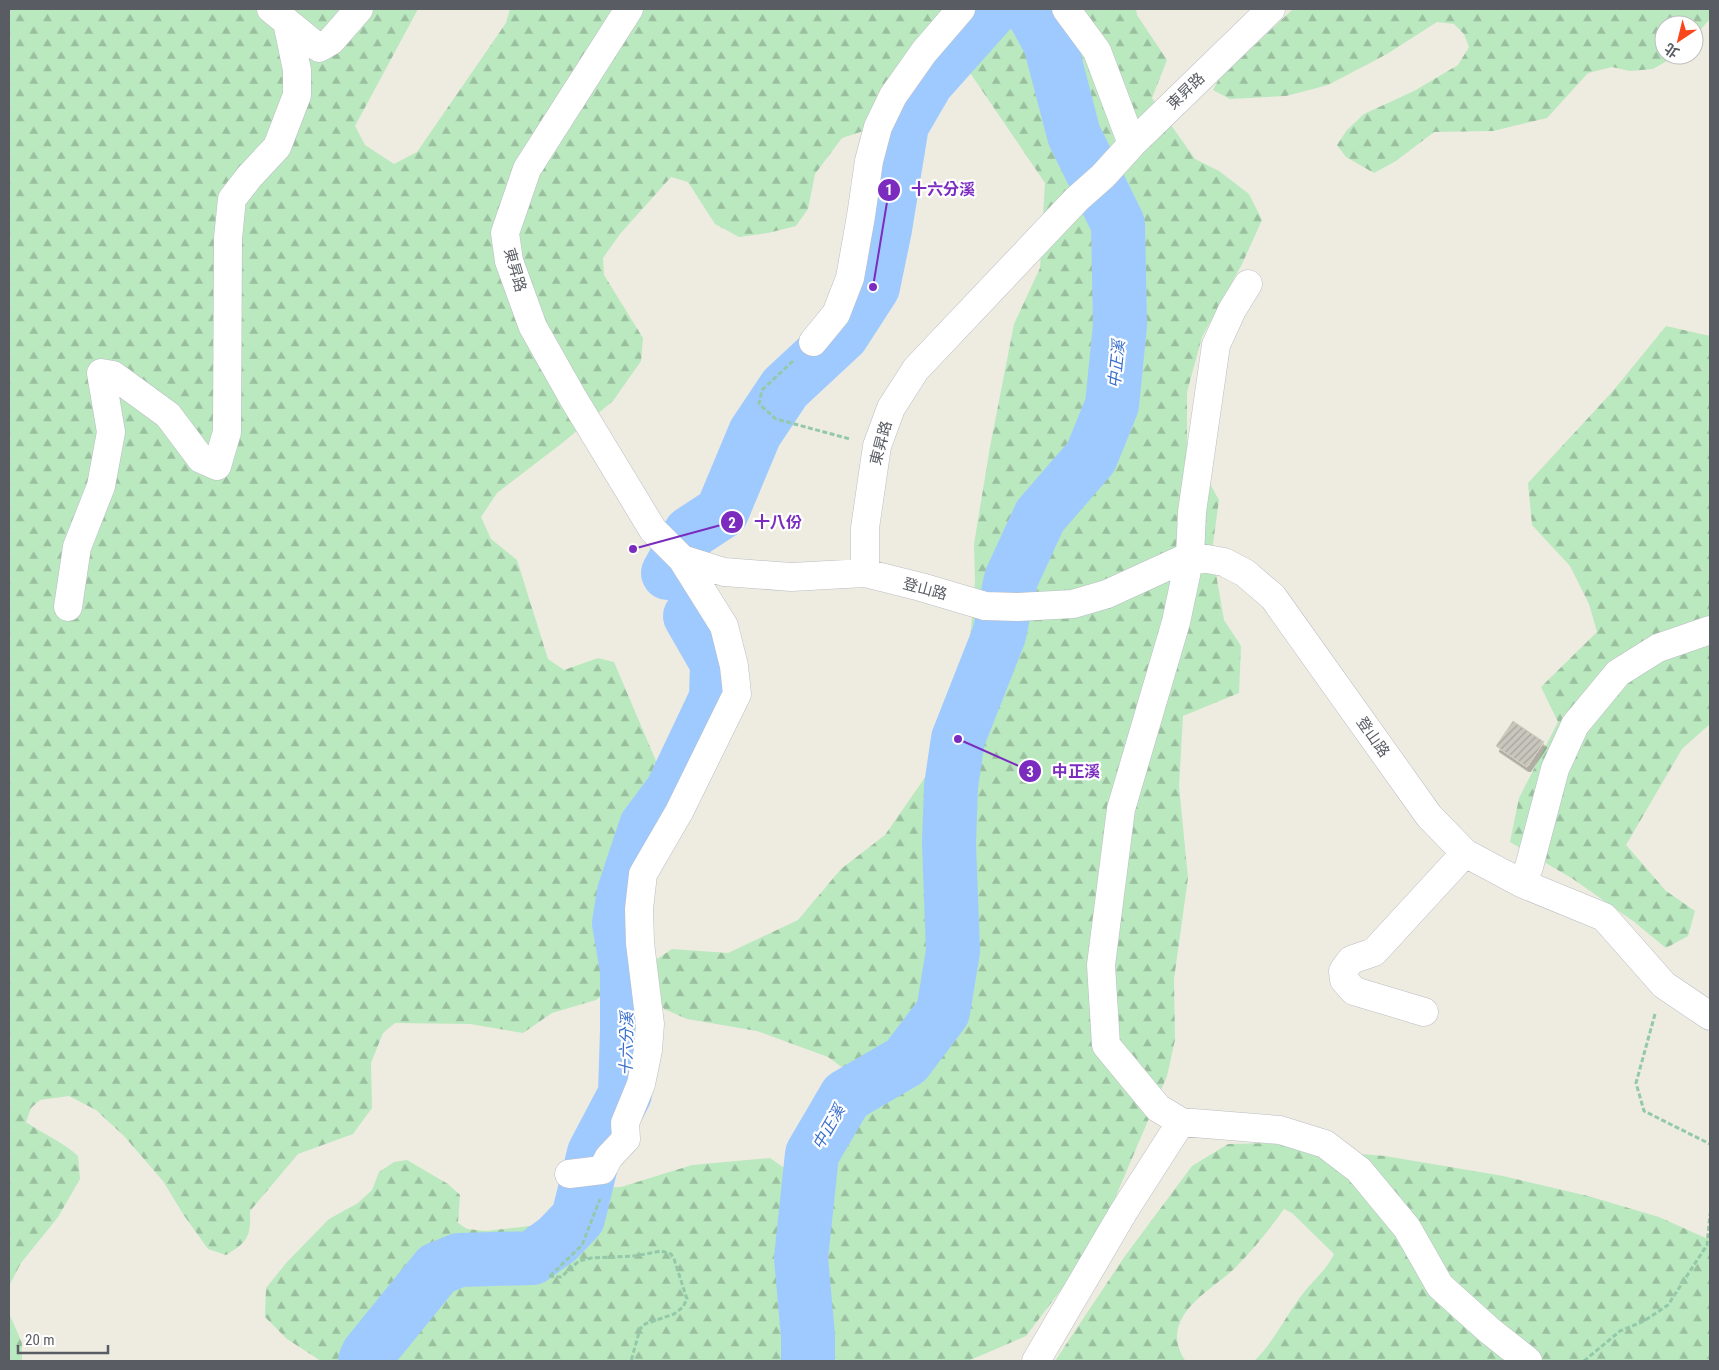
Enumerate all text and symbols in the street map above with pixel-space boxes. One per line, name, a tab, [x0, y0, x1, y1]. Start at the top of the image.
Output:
north arrow	[1654, 15, 1704, 65]
text: 北	[1661, 40, 1682, 61]
street label: 東昇路	[1164, 69, 1208, 113]
callout: 十六分溪	[876, 174, 985, 205]
text: 十六分溪	[911, 180, 975, 199]
text: 1	[885, 181, 893, 199]
street label: 東昇路	[500, 246, 530, 294]
water label: 中正溪	[1105, 337, 1129, 389]
street label: 東昇路	[866, 419, 896, 467]
callout: 十八份	[719, 507, 812, 538]
text: 十八份	[754, 513, 802, 532]
text: 2	[728, 514, 736, 532]
street label: 登山路	[901, 574, 949, 604]
street label: 登山路	[1353, 713, 1393, 761]
callout: 中正溪	[1017, 756, 1110, 787]
text: 中正溪	[1052, 762, 1100, 781]
text: 3	[1026, 763, 1034, 781]
water label: 十六分溪	[616, 1010, 637, 1076]
water label: 中正溪	[808, 1100, 850, 1153]
scale bar	[18, 1322, 108, 1354]
text: 20 m	[25, 1331, 55, 1349]

